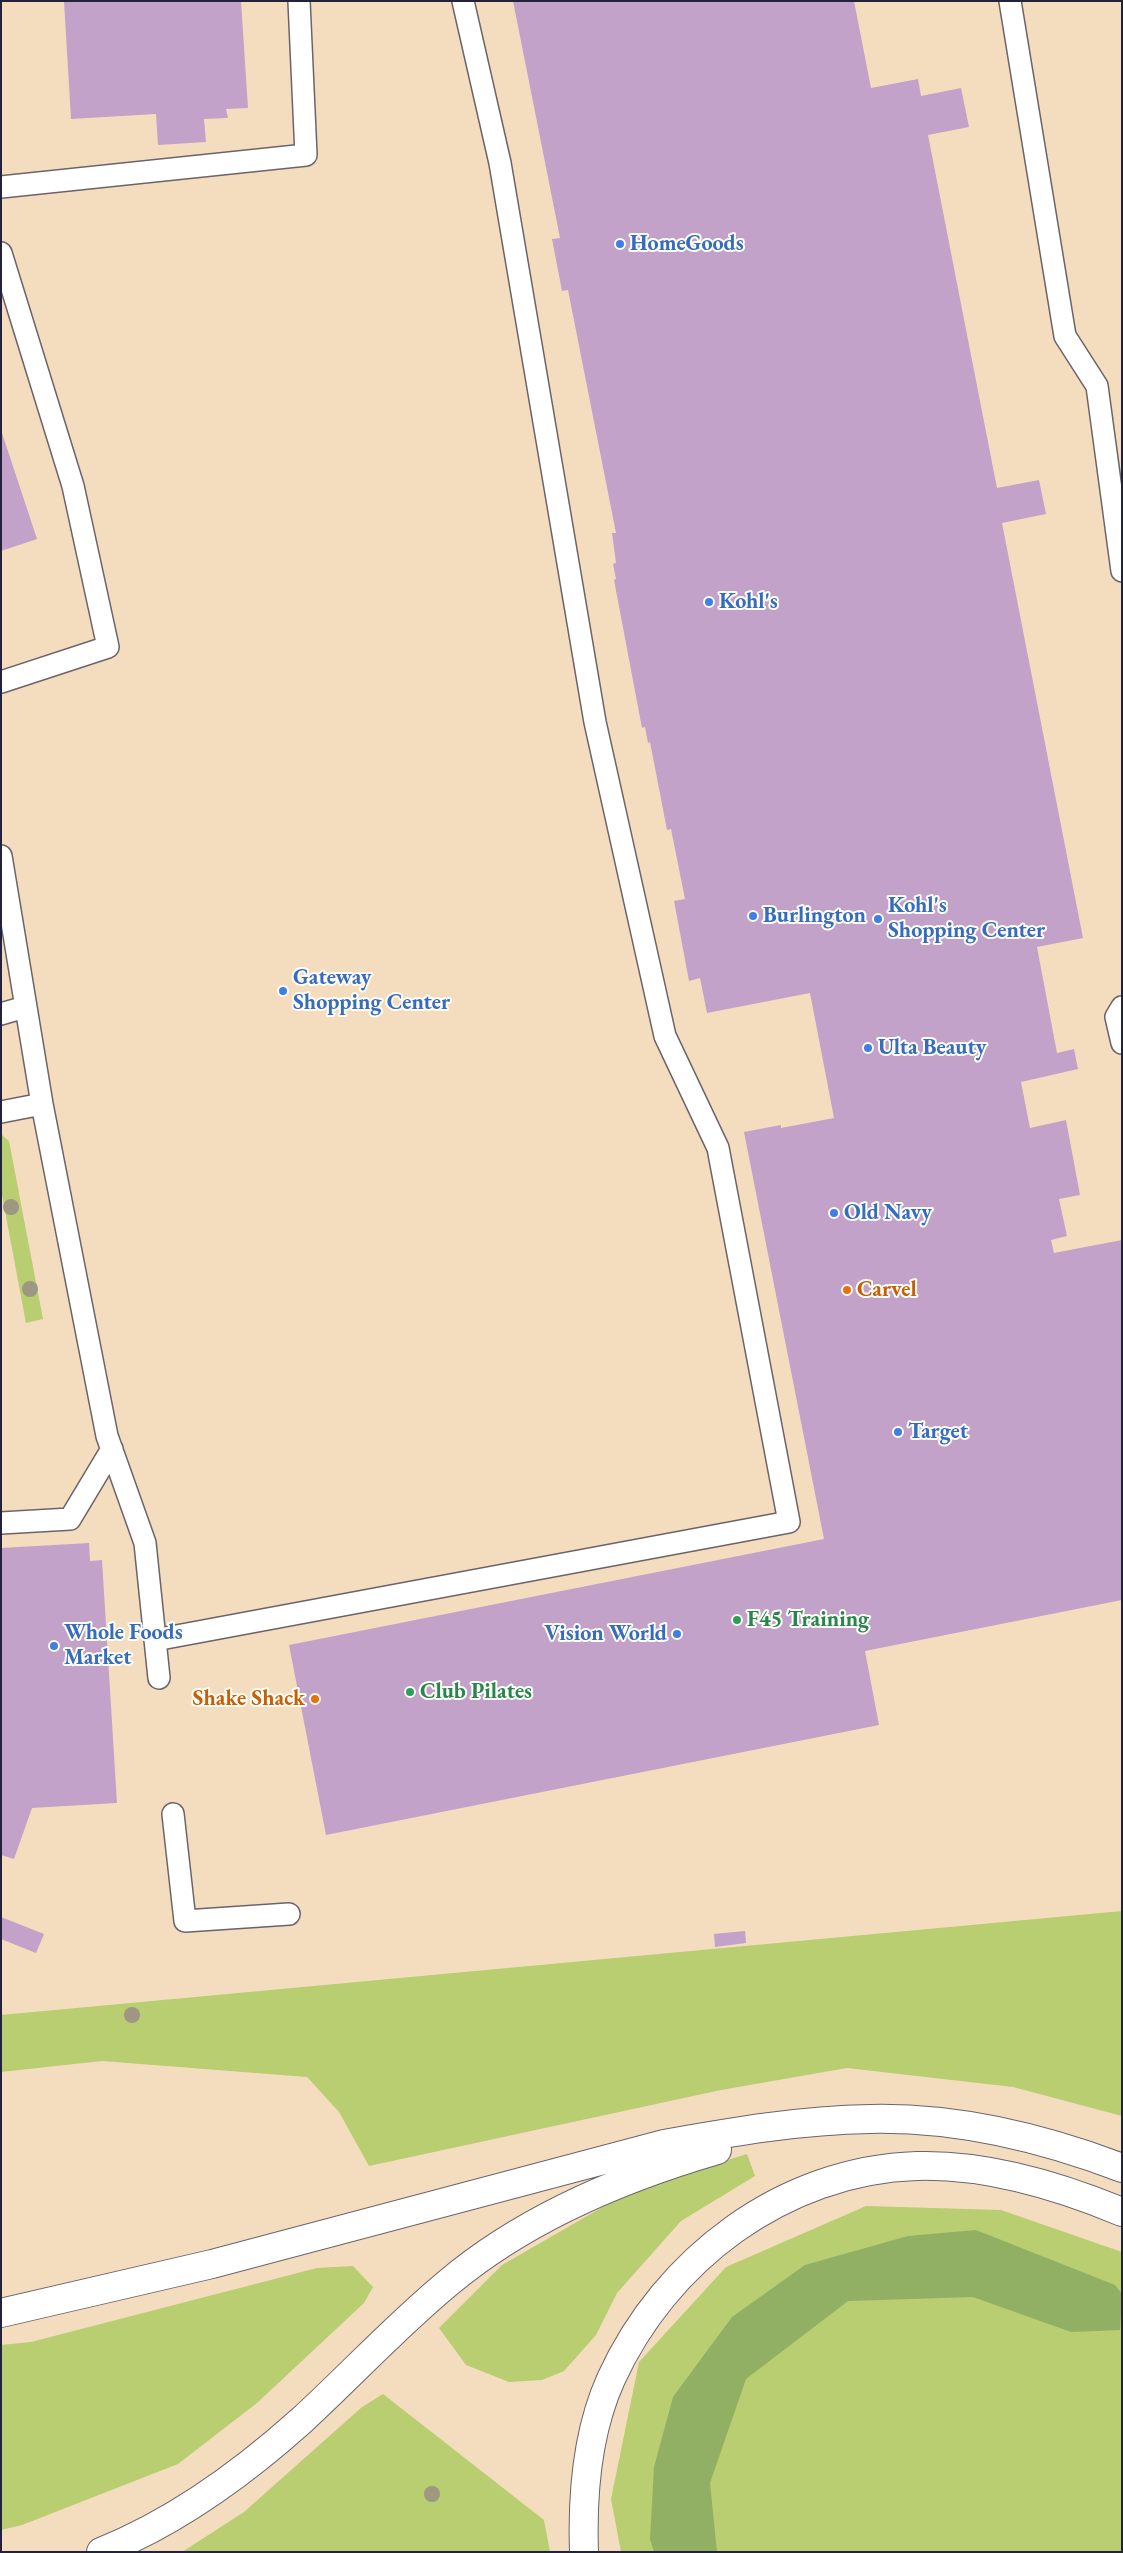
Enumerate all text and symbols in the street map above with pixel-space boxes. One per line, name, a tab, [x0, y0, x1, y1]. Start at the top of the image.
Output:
place label: HomeGoods	[630, 231, 744, 257]
marker: HomeGoods	[614, 238, 626, 250]
place label: Kohl's	[719, 589, 778, 615]
marker: Kohl's	[703, 596, 715, 608]
place label: Kohl's Shopping Center	[888, 893, 1045, 944]
place label: Burlington	[763, 903, 866, 929]
marker: Burlington	[747, 910, 759, 922]
marker: Kohl's Shopping Center	[872, 913, 884, 925]
place label: Gateway Shopping Center	[293, 965, 450, 1016]
marker: Gateway Shopping Center	[277, 985, 289, 997]
place label: Ulta Beauty	[878, 1035, 986, 1061]
marker: Ulta Beauty	[862, 1042, 874, 1054]
place label: Old Navy	[844, 1200, 932, 1226]
marker: Old Navy	[828, 1207, 840, 1219]
place label: Carvel	[857, 1277, 917, 1303]
marker: Carvel	[841, 1284, 853, 1296]
place label: Target	[908, 1419, 968, 1445]
marker: Target	[892, 1426, 904, 1438]
place label: F45 Training	[747, 1607, 869, 1633]
marker: F45 Training	[731, 1614, 743, 1626]
place label: Whole Foods Market	[64, 1620, 183, 1672]
place label: Vision World	[544, 1621, 667, 1647]
marker: Vision World	[671, 1628, 683, 1640]
marker: Whole Foods Market	[48, 1640, 60, 1652]
place label: Club Pilates	[420, 1679, 532, 1705]
place label: Shake Shack	[193, 1686, 305, 1712]
marker: Club Pilates	[404, 1686, 416, 1698]
marker: Shake Shack	[309, 1693, 321, 1705]

